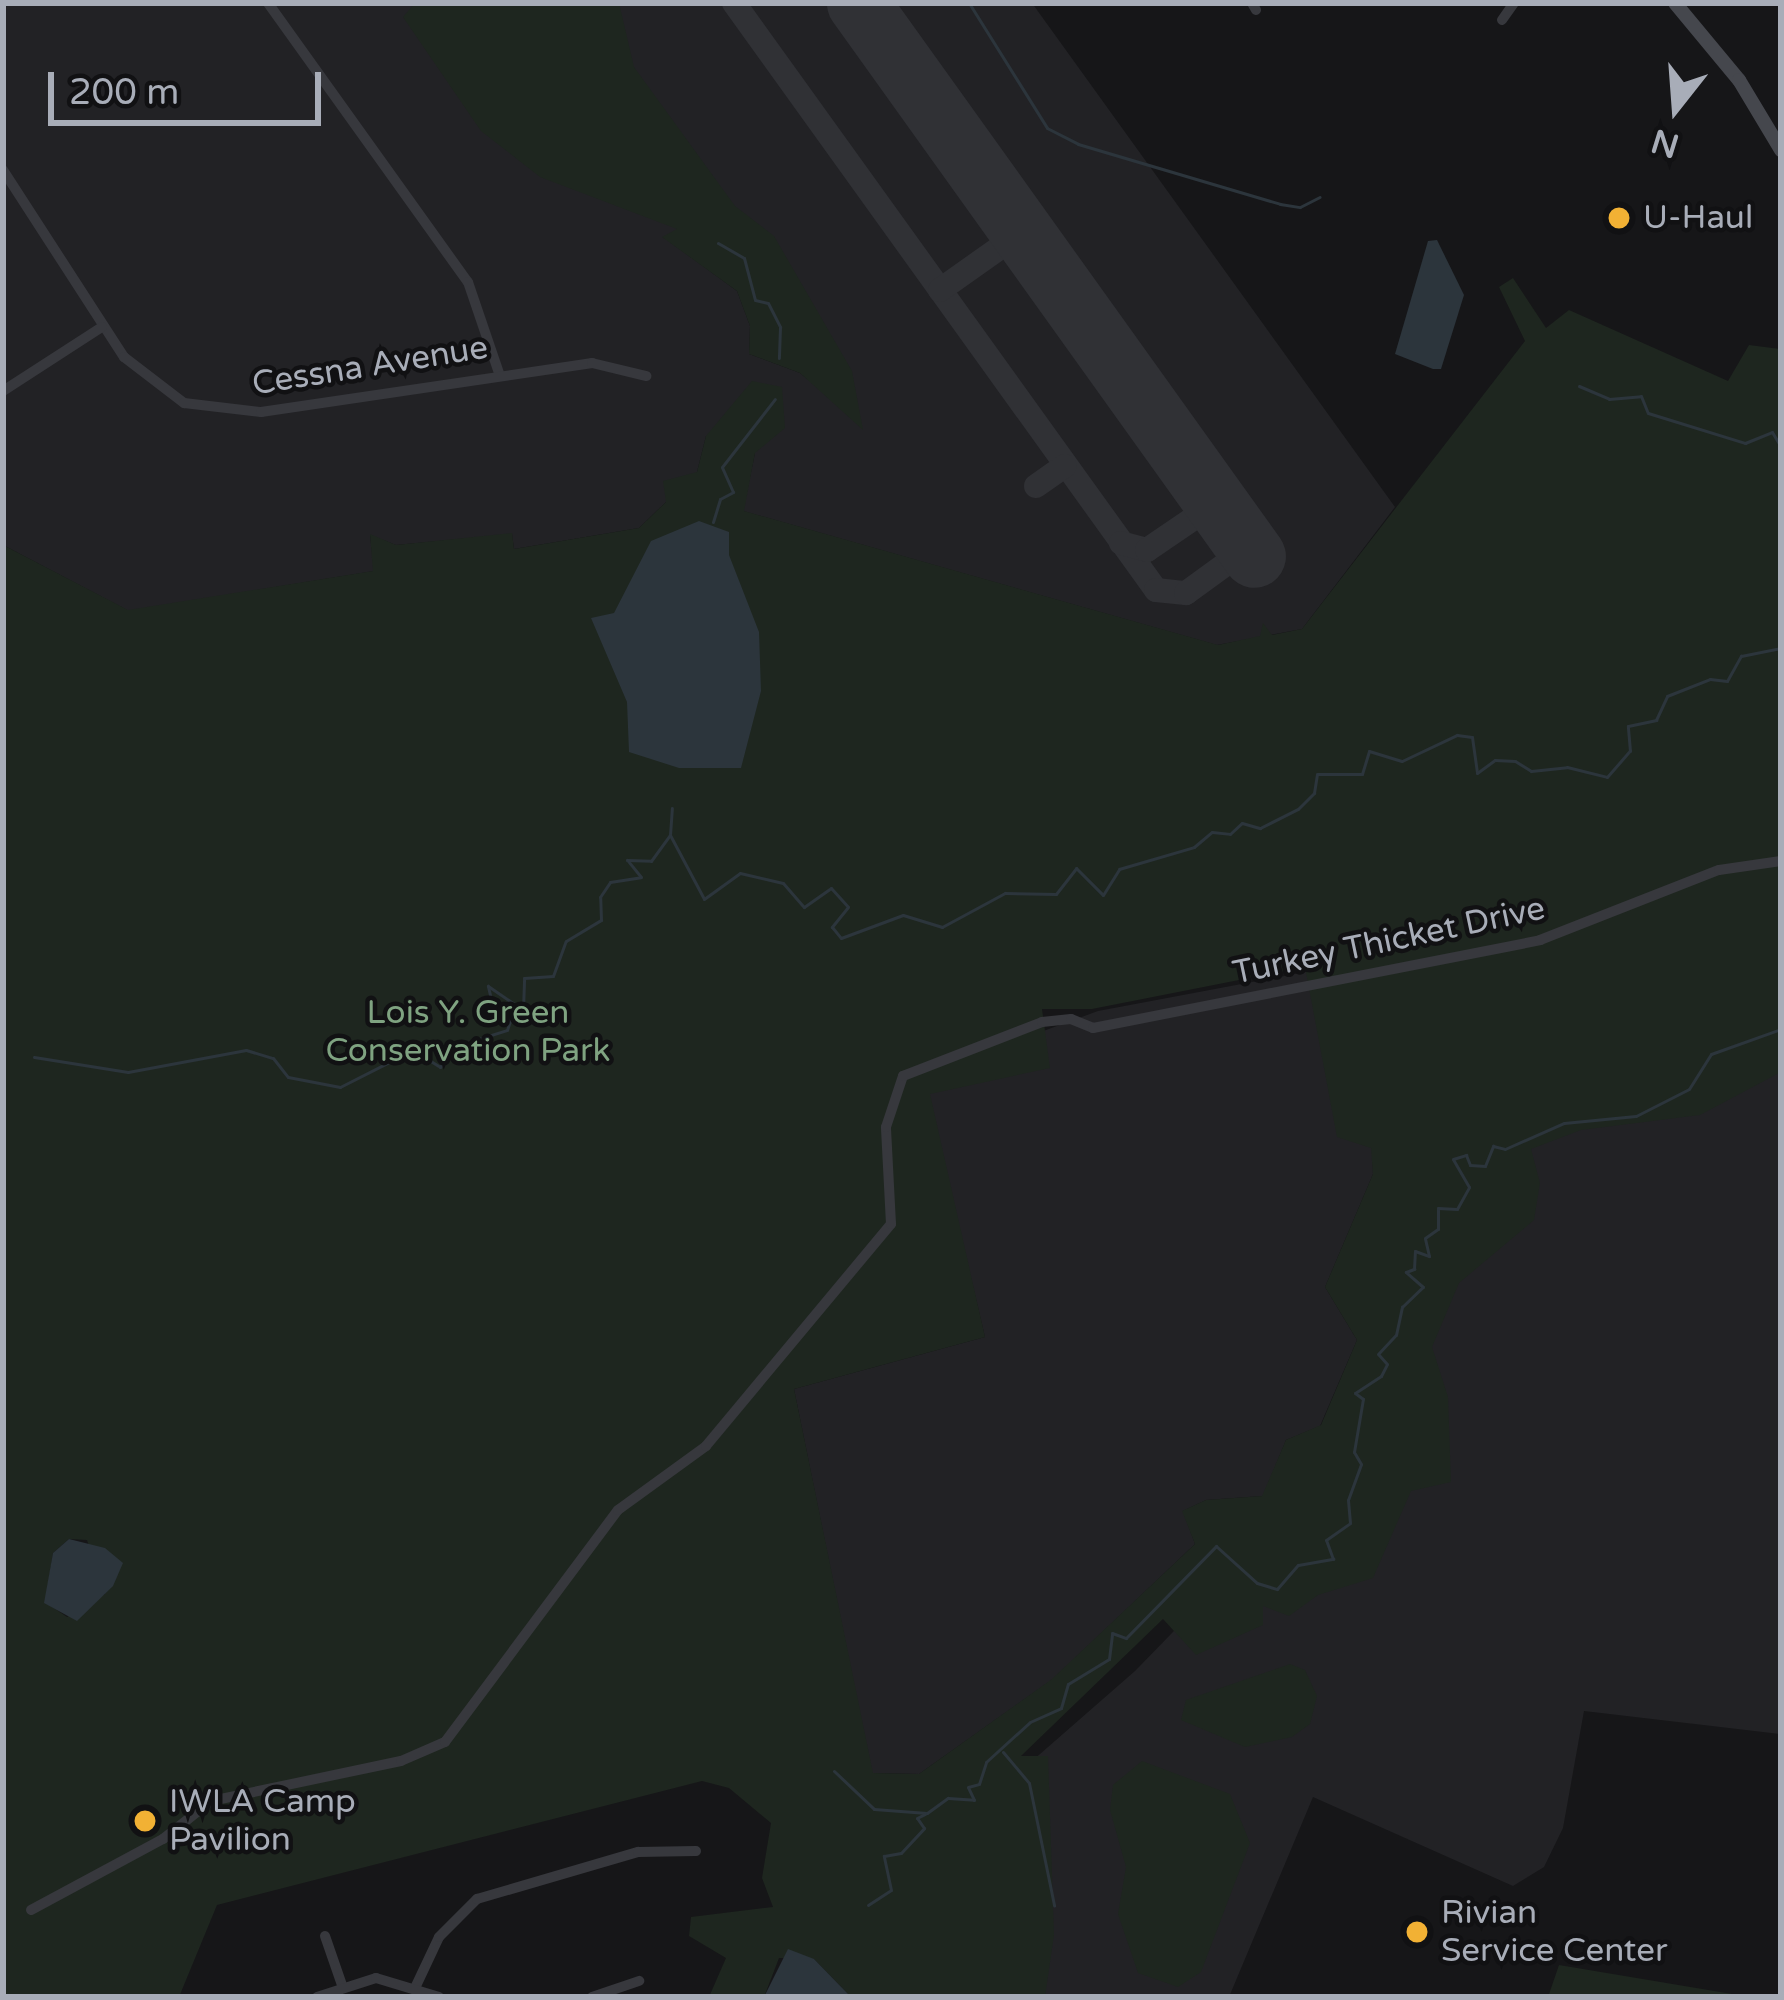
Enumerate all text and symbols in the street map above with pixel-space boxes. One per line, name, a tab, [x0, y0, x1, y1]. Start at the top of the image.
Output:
scale bar	[54, 48, 327, 122]
north arrow	[1616, 48, 1736, 168]
text: 200 m	[69, 71, 179, 114]
text: N	[1647, 120, 1684, 165]
place label: U-Haul	[1643, 198, 1753, 238]
marker: U-Haul	[1606, 205, 1632, 231]
street label: Cessna Avenue	[249, 328, 491, 404]
street label: Turkey Thicket Drive	[1229, 889, 1549, 993]
park label: Lois Y. Green Conservation Park	[325, 993, 611, 1071]
place label: IWLA Camp Pavilion	[169, 1782, 356, 1860]
marker: IWLA Camp Pavilion	[132, 1808, 158, 1834]
place label: Rivian Service Center	[1441, 1893, 1668, 1971]
marker: Rivian Service Center	[1404, 1919, 1430, 1945]

